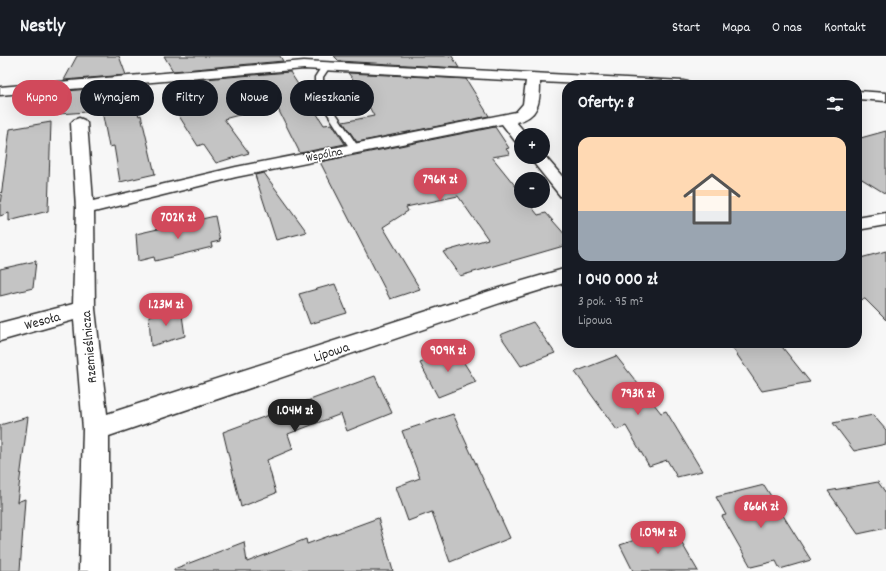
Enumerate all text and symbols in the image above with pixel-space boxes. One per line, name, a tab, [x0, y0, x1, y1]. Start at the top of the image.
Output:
text: Nestly	[20, 14, 65, 41]
text: Start	[672, 18, 700, 38]
text: Mapa	[722, 18, 750, 38]
text: O nas	[772, 18, 802, 38]
text: Kontakt	[824, 18, 866, 38]
chip: Kupno	[12, 80, 72, 116]
chip: Wynajem	[80, 80, 154, 116]
chip: Filtry	[162, 80, 218, 116]
chip: Nowe	[226, 80, 282, 116]
chip: Mieszkanie	[290, 80, 374, 116]
text: Oferty: 8	[578, 92, 634, 116]
icon: filters	[824, 93, 846, 115]
map controls	[514, 128, 550, 208]
button: +	[514, 128, 550, 164]
street label: Wspólna	[305, 144, 344, 167]
icon: home	[676, 163, 748, 235]
pin: 796K zł	[403, 168, 477, 202]
text: 796K zł	[423, 171, 457, 190]
button: −	[514, 172, 550, 208]
pin: 702K zł	[141, 206, 215, 240]
text: 702K zł	[161, 209, 195, 228]
text: 1 040 000 zł	[578, 269, 658, 293]
pin: 1.23M zł	[125, 293, 207, 327]
text: 3 pok. · 95 m²	[578, 293, 644, 312]
text: 1.23M zł	[148, 296, 184, 315]
street label: Wesoła	[22, 307, 63, 336]
street label: Rzemieślnicza	[77, 309, 103, 384]
text: Lipowa	[578, 312, 612, 331]
street label: Lipowa	[311, 338, 352, 368]
pin: 909K zł	[411, 339, 485, 373]
text: 909K zł	[430, 342, 466, 361]
pin: 793K zł	[601, 382, 675, 416]
text: 793K zł	[621, 385, 655, 404]
pin: 1.04M zł	[254, 399, 336, 433]
text: 1.04M zł	[277, 402, 313, 421]
pin: 866K zł	[724, 495, 798, 529]
text: 866K zł	[743, 498, 779, 517]
pin: 1.09M zł	[617, 521, 699, 555]
text: 1.09M zł	[640, 524, 676, 543]

